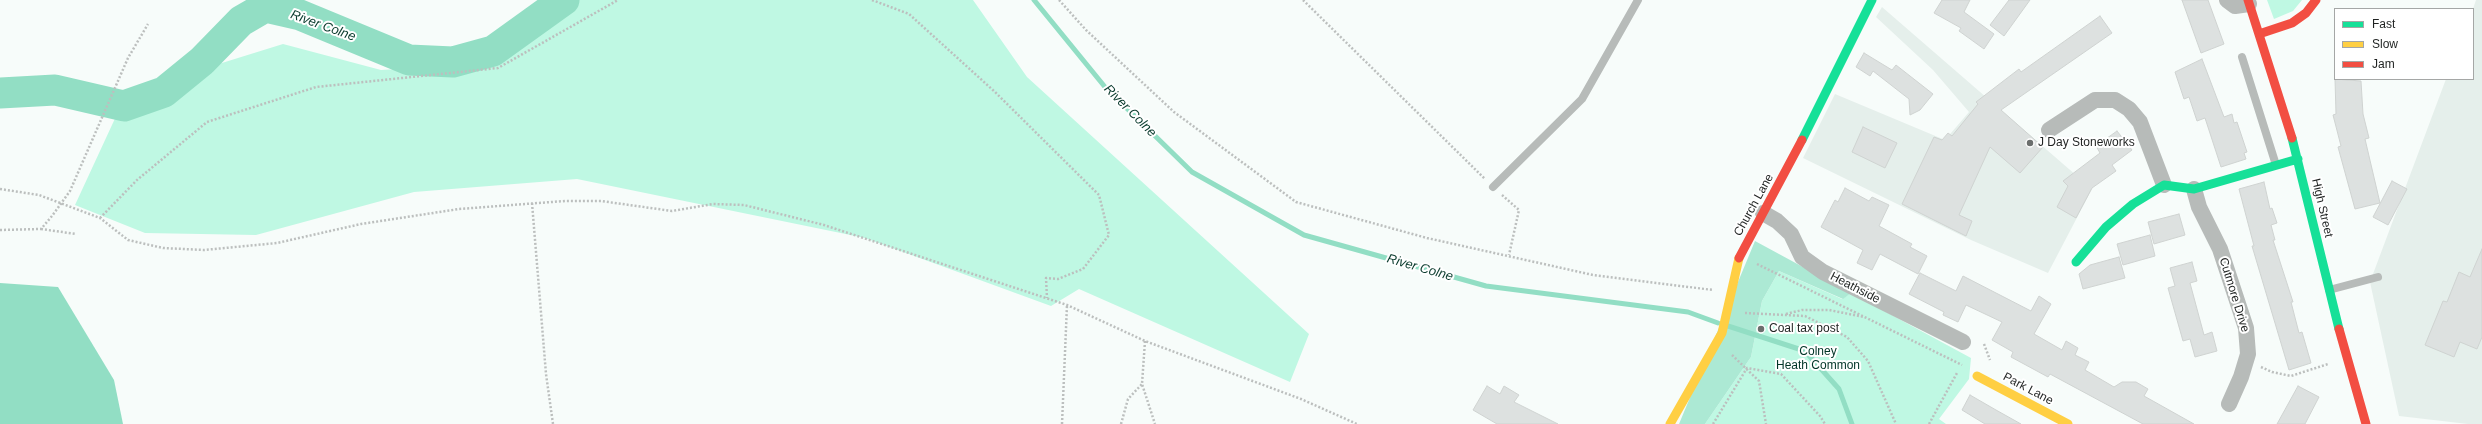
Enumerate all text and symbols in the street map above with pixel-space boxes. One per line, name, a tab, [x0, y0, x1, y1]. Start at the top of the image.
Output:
water label: River Colne	[288, 7, 358, 45]
legend	[2334, 8, 2474, 80]
text: Fast	[2372, 17, 2395, 31]
text: Slow	[2372, 37, 2398, 51]
text: Jam	[2372, 57, 2395, 71]
water label: River Colne	[1100, 81, 1160, 141]
place label: J Day Stoneworks	[2038, 136, 2135, 150]
marker: J Day Stoneworks	[2025, 138, 2035, 148]
street label: Church Lane	[1731, 171, 1777, 239]
street label: High Street	[2308, 177, 2336, 239]
water label: River Colne	[1385, 251, 1455, 285]
street label: Cutmore Drive	[2216, 256, 2252, 334]
street label: Heathside	[1828, 269, 1882, 307]
place label: Coal tax post	[1769, 322, 1839, 336]
marker: Coal tax post	[1756, 324, 1766, 334]
park label: Colney Heath Common	[1776, 345, 1860, 373]
street label: Park Lane	[2000, 370, 2056, 408]

